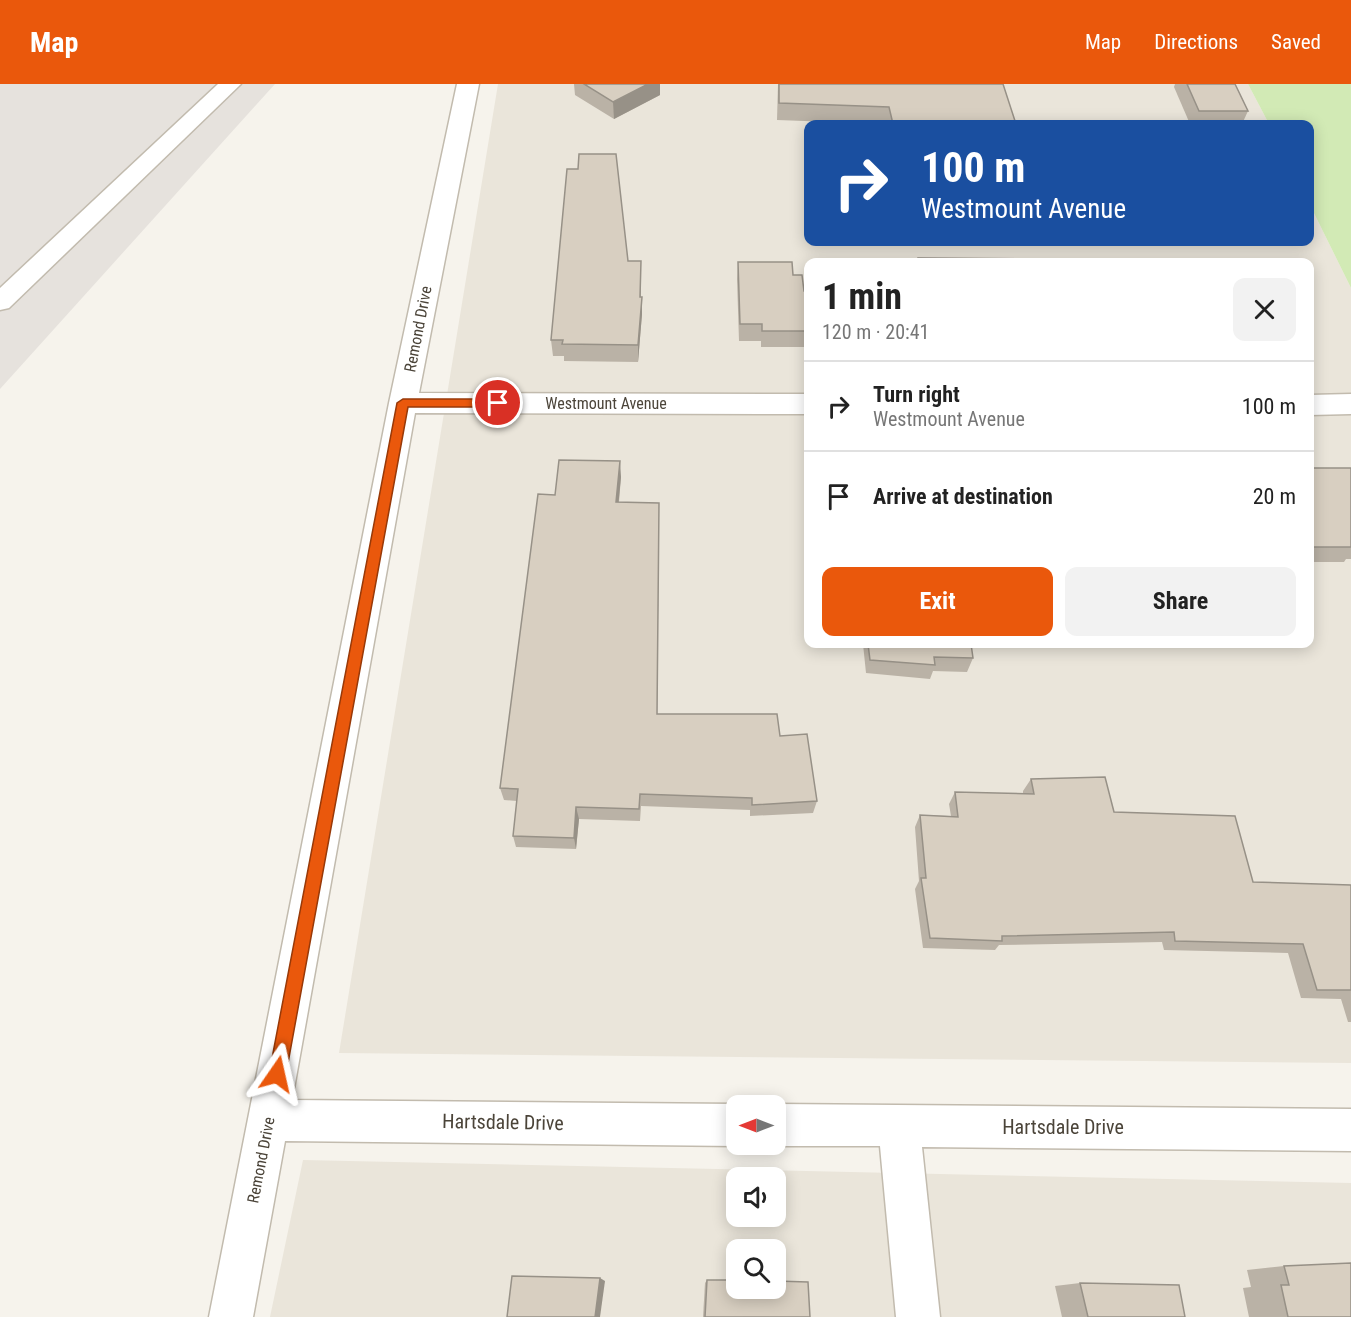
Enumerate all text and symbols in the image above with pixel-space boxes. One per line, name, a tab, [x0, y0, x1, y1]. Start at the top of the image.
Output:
text: Map	[30, 26, 78, 59]
text: Map	[1085, 30, 1121, 54]
text: Directions	[1154, 30, 1238, 54]
text: Saved	[1271, 30, 1321, 54]
text: 100 m	[921, 143, 1026, 192]
icon: right	[822, 144, 900, 222]
text: Westmount Avenue	[921, 193, 1126, 225]
text: 1 min	[822, 276, 902, 318]
button: close	[1233, 278, 1296, 341]
street label: Remond Drive	[400, 284, 436, 374]
text: 120 m · 20:41	[822, 320, 929, 344]
pin	[472, 377, 523, 428]
text: Turn right	[873, 382, 960, 407]
icon: arrive	[481, 386, 514, 419]
icon: right	[822, 390, 855, 423]
street label: Westmount Avenue	[545, 394, 667, 413]
text: 100 m	[1242, 394, 1296, 419]
text: Westmount Avenue	[873, 407, 1025, 431]
icon: arrive	[822, 480, 855, 513]
text: Arrive at destination	[873, 484, 1053, 509]
text: 20 m	[1253, 484, 1296, 509]
button: Exit	[822, 567, 1053, 636]
button: Share	[1065, 567, 1296, 636]
position arrow	[245, 1042, 309, 1106]
north arrow	[726, 1095, 786, 1155]
map controls	[726, 1095, 786, 1299]
street label: Hartsdale Drive	[442, 1109, 564, 1135]
street label: Remond Drive	[243, 1115, 279, 1205]
street label: Hartsdale Drive	[1002, 1115, 1124, 1139]
button: sound	[726, 1167, 786, 1227]
button: search	[726, 1239, 786, 1299]

